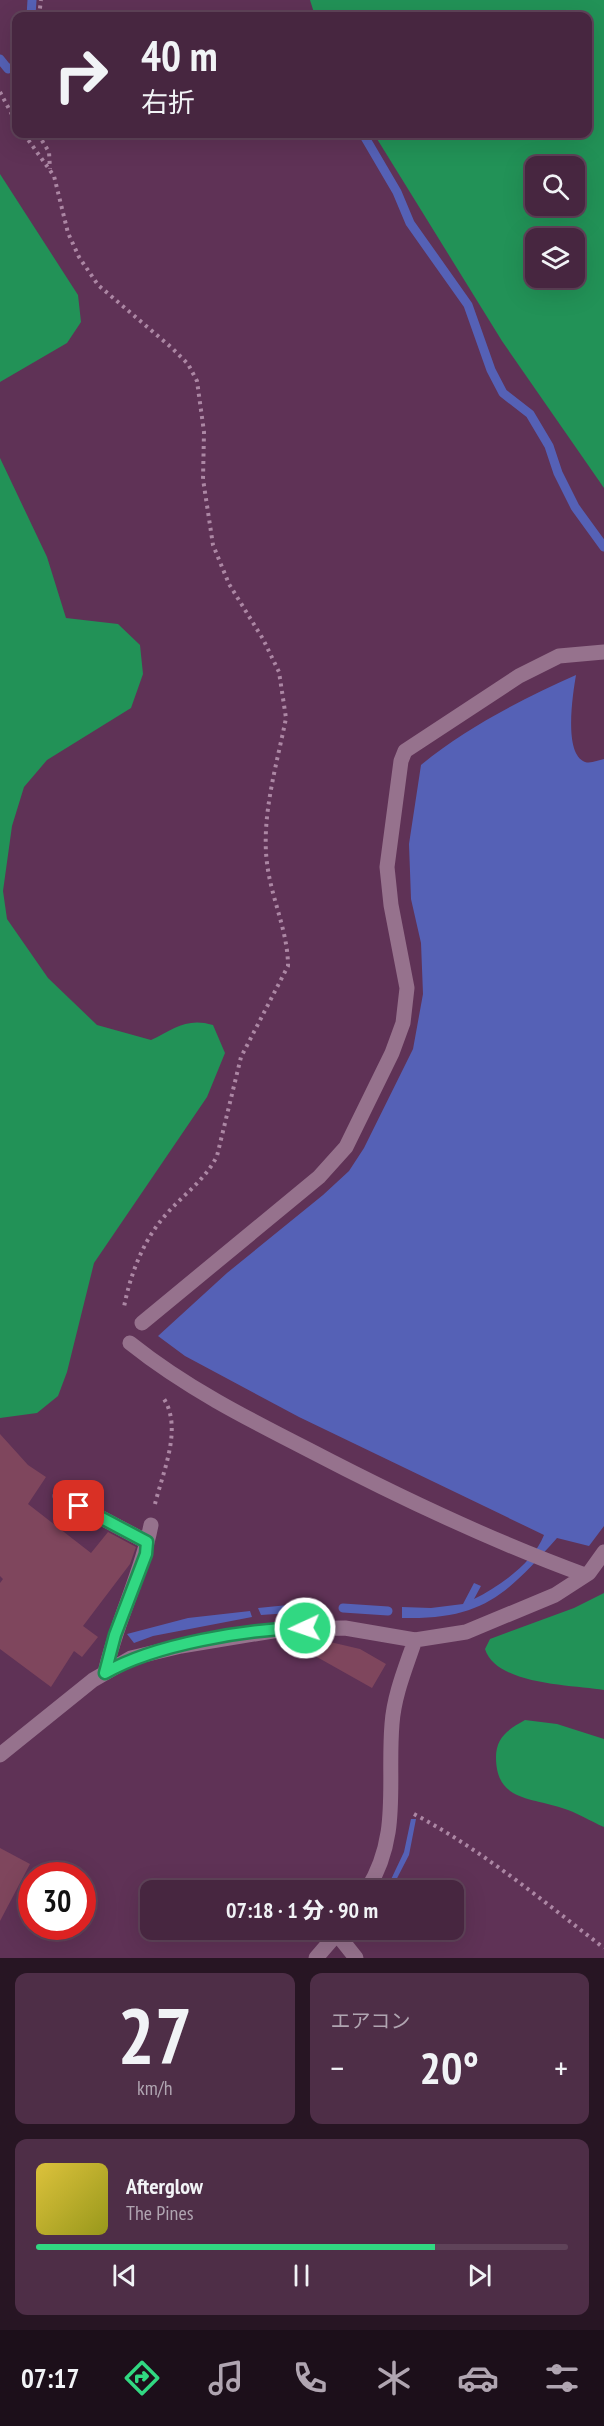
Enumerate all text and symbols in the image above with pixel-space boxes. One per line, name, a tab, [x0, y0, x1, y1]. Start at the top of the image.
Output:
text: 40 m	[141, 28, 218, 83]
icon: right	[42, 36, 120, 114]
text: 右折	[141, 85, 195, 119]
map controls	[525, 156, 585, 288]
button: search	[525, 156, 585, 216]
button: layers	[525, 228, 585, 288]
pin	[53, 1480, 104, 1531]
icon: arrive	[62, 1489, 95, 1522]
position arrow	[273, 1596, 337, 1660]
speed limit sign: 30	[18, 1862, 96, 1940]
text: 07:18 · 1 分 · 90 m	[226, 1896, 378, 1924]
text: 27	[117, 1985, 192, 2086]
text: エアコン	[331, 2008, 411, 2034]
text: 20°	[420, 2038, 479, 2096]
text: −	[331, 2046, 344, 2089]
text: +	[554, 2046, 568, 2089]
text: km/h	[137, 2075, 172, 2101]
text: Afterglow	[126, 2172, 203, 2200]
text: The Pines	[126, 2200, 193, 2226]
icon: previous	[108, 2259, 141, 2292]
icon: pause	[285, 2259, 318, 2292]
icon: next	[463, 2259, 496, 2292]
icon: directions	[121, 2357, 163, 2399]
icon: music	[205, 2357, 247, 2399]
icon: phone	[289, 2357, 331, 2399]
icon: climate	[373, 2357, 415, 2399]
icon: car	[457, 2357, 499, 2399]
icon: filters	[541, 2357, 583, 2399]
text: 07:17	[21, 2361, 79, 2395]

